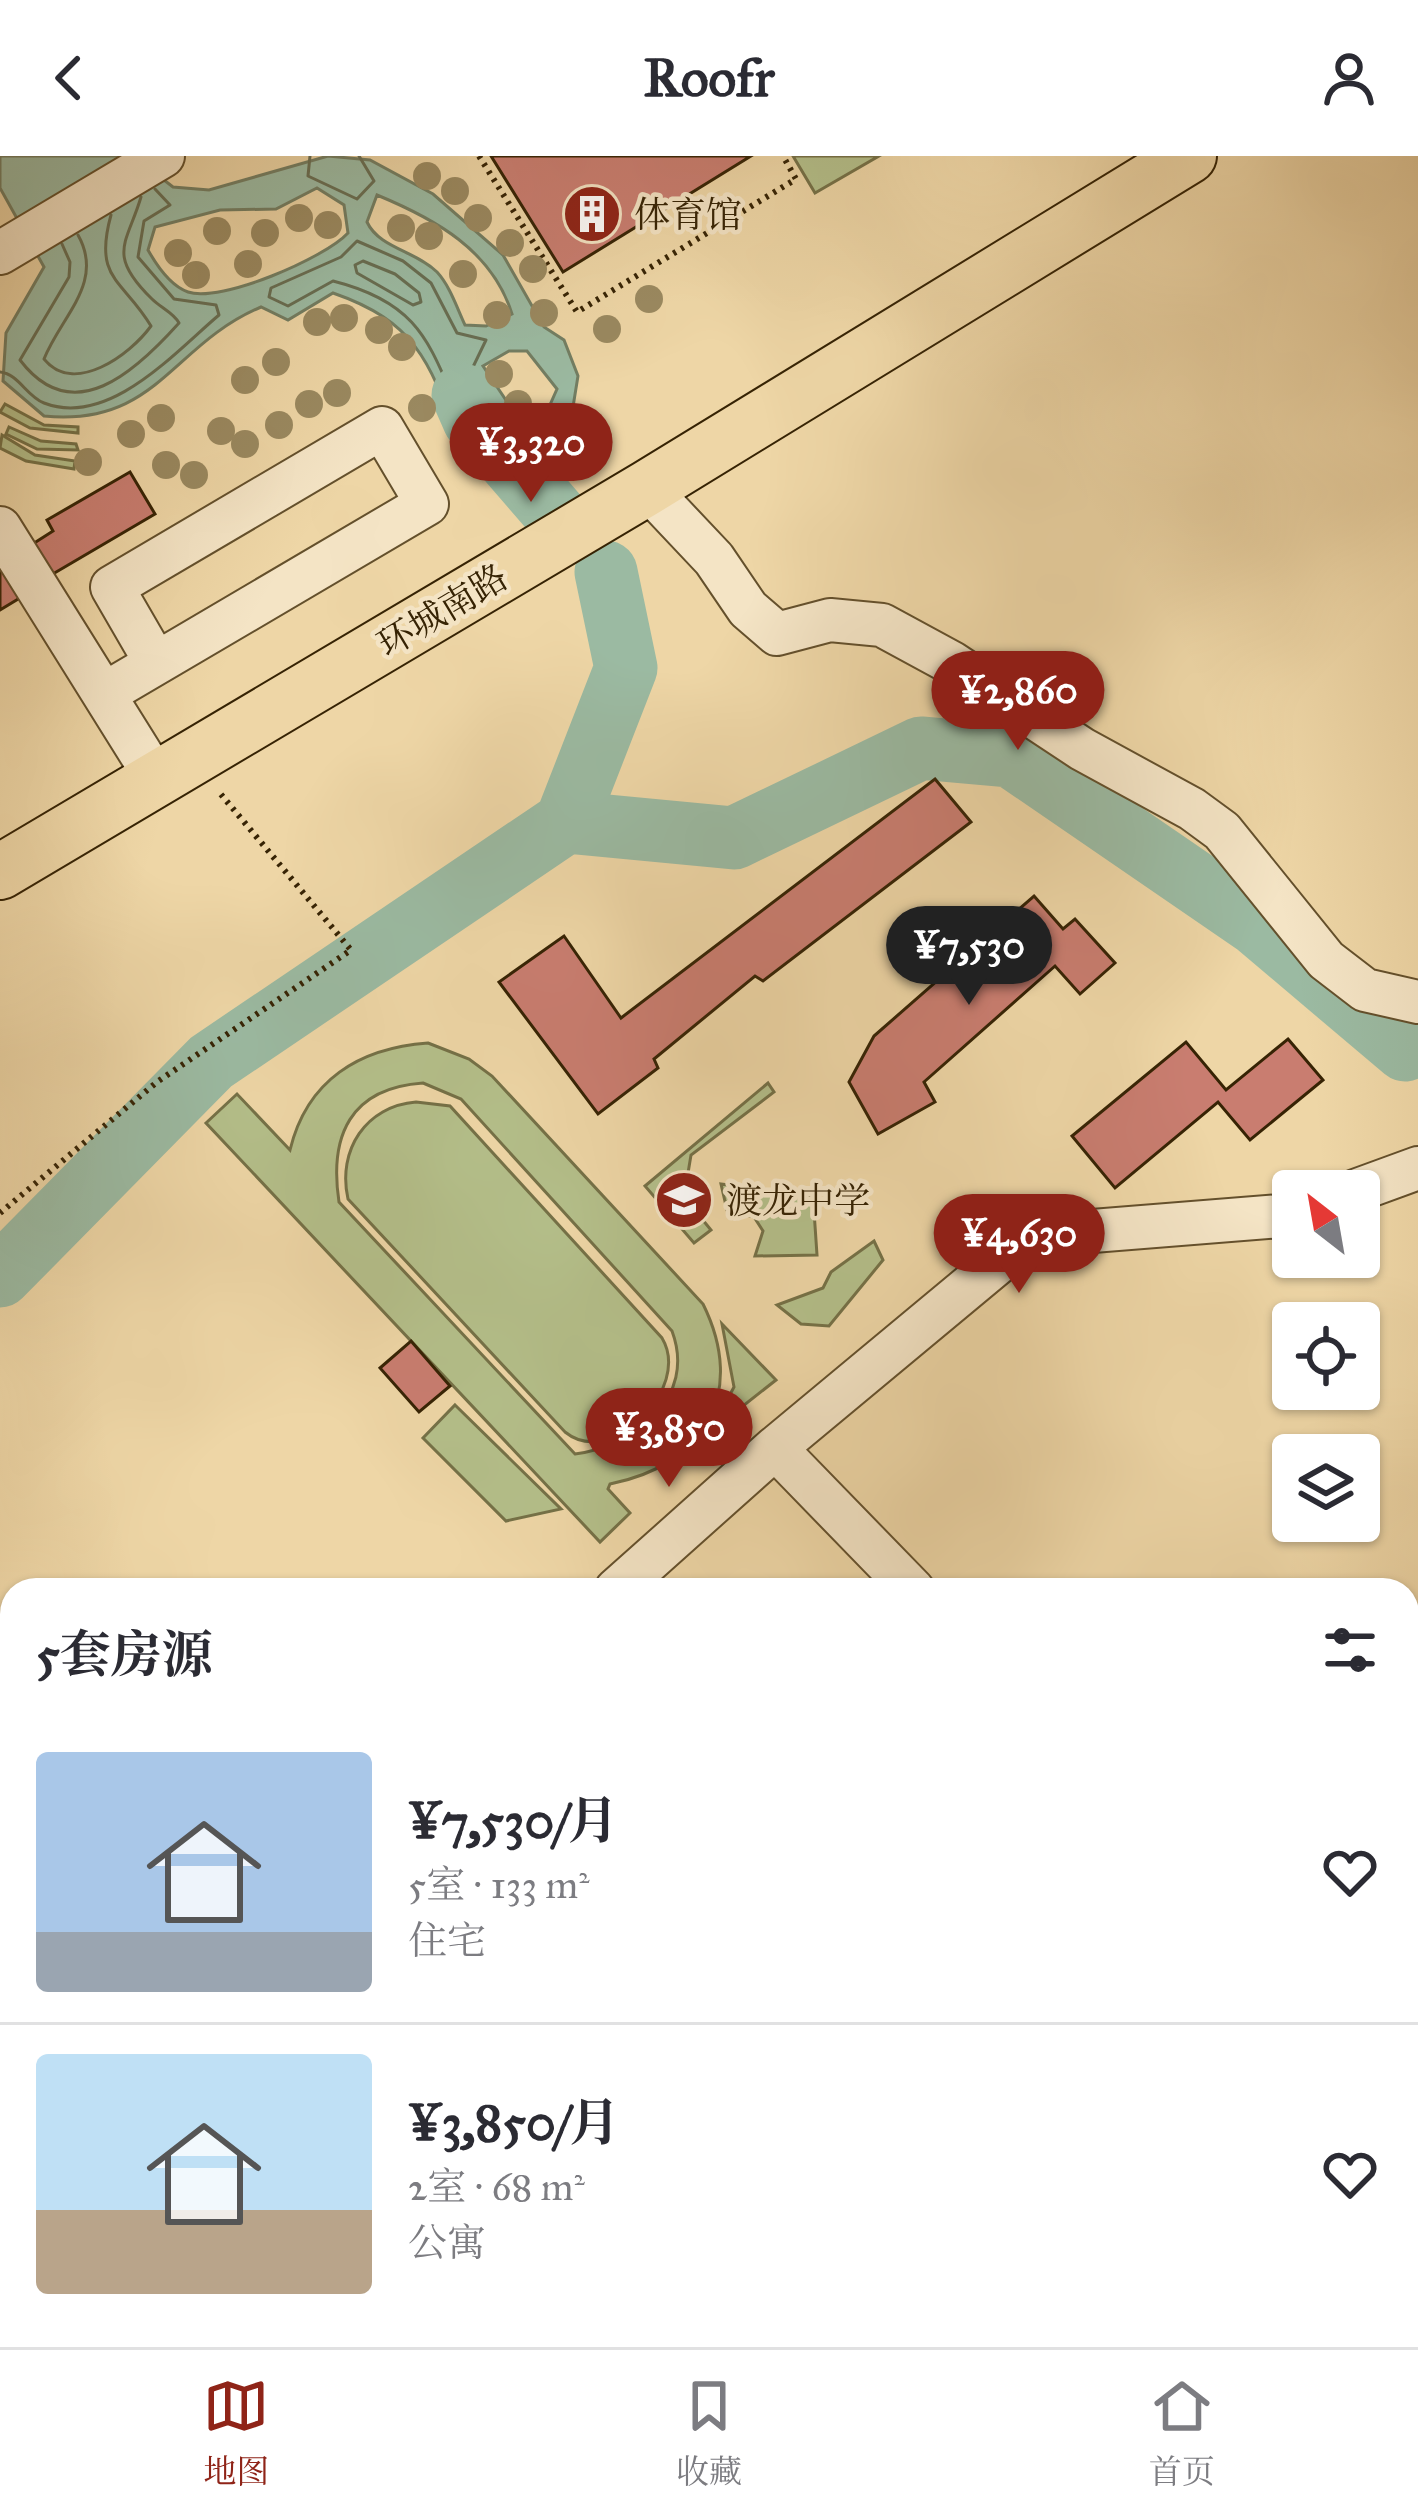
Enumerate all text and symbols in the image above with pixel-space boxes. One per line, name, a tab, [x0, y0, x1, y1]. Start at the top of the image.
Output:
icon: back	[36, 45, 102, 111]
text: Roofr	[643, 45, 775, 111]
icon: person	[1316, 45, 1382, 111]
building icon: 体育馆	[561, 183, 623, 245]
place label: 体育馆	[634, 193, 742, 237]
pin: ¥3,320	[433, 403, 629, 505]
text: ¥3,320	[477, 418, 585, 466]
street label: 环城南路	[369, 555, 516, 667]
pin: ¥2,860	[920, 651, 1116, 753]
text: ¥2,860	[958, 666, 1078, 714]
pin: ¥7,530	[871, 906, 1067, 1008]
text: ¥7,530	[913, 921, 1025, 969]
school or university icon: 渡龙中学	[653, 1169, 715, 1231]
north arrow	[1272, 1170, 1380, 1278]
map controls	[1272, 1170, 1380, 1542]
place label: 渡龙中学	[726, 1179, 870, 1223]
pin: ¥4,630	[921, 1194, 1117, 1296]
text: ¥4,630	[961, 1209, 1077, 1257]
button: locate	[1272, 1302, 1380, 1410]
pin: ¥3,850	[571, 1388, 767, 1490]
text: ¥3,850	[613, 1403, 725, 1451]
button: layers	[1272, 1434, 1380, 1542]
icon: filters	[1317, 1617, 1383, 1683]
text: 5套房源	[36, 1624, 213, 1686]
text: ¥7,530/月	[408, 1790, 619, 1852]
icon: home	[132, 1800, 276, 1944]
icon: heart	[1317, 1839, 1383, 1905]
text: 5室 · 133 m²	[408, 1861, 590, 1909]
text: 住宅	[408, 1917, 486, 1965]
text: ¥3,850/月	[408, 2092, 620, 2154]
icon: home	[132, 2102, 276, 2246]
icon: heart	[1317, 2141, 1383, 2207]
text: 2室 · 68 m²	[408, 2163, 585, 2211]
text: 公寓	[408, 2219, 486, 2267]
tab: 地图	[203, 2373, 269, 2492]
tab: 收藏	[676, 2373, 742, 2492]
tab: 首页	[1149, 2373, 1215, 2492]

